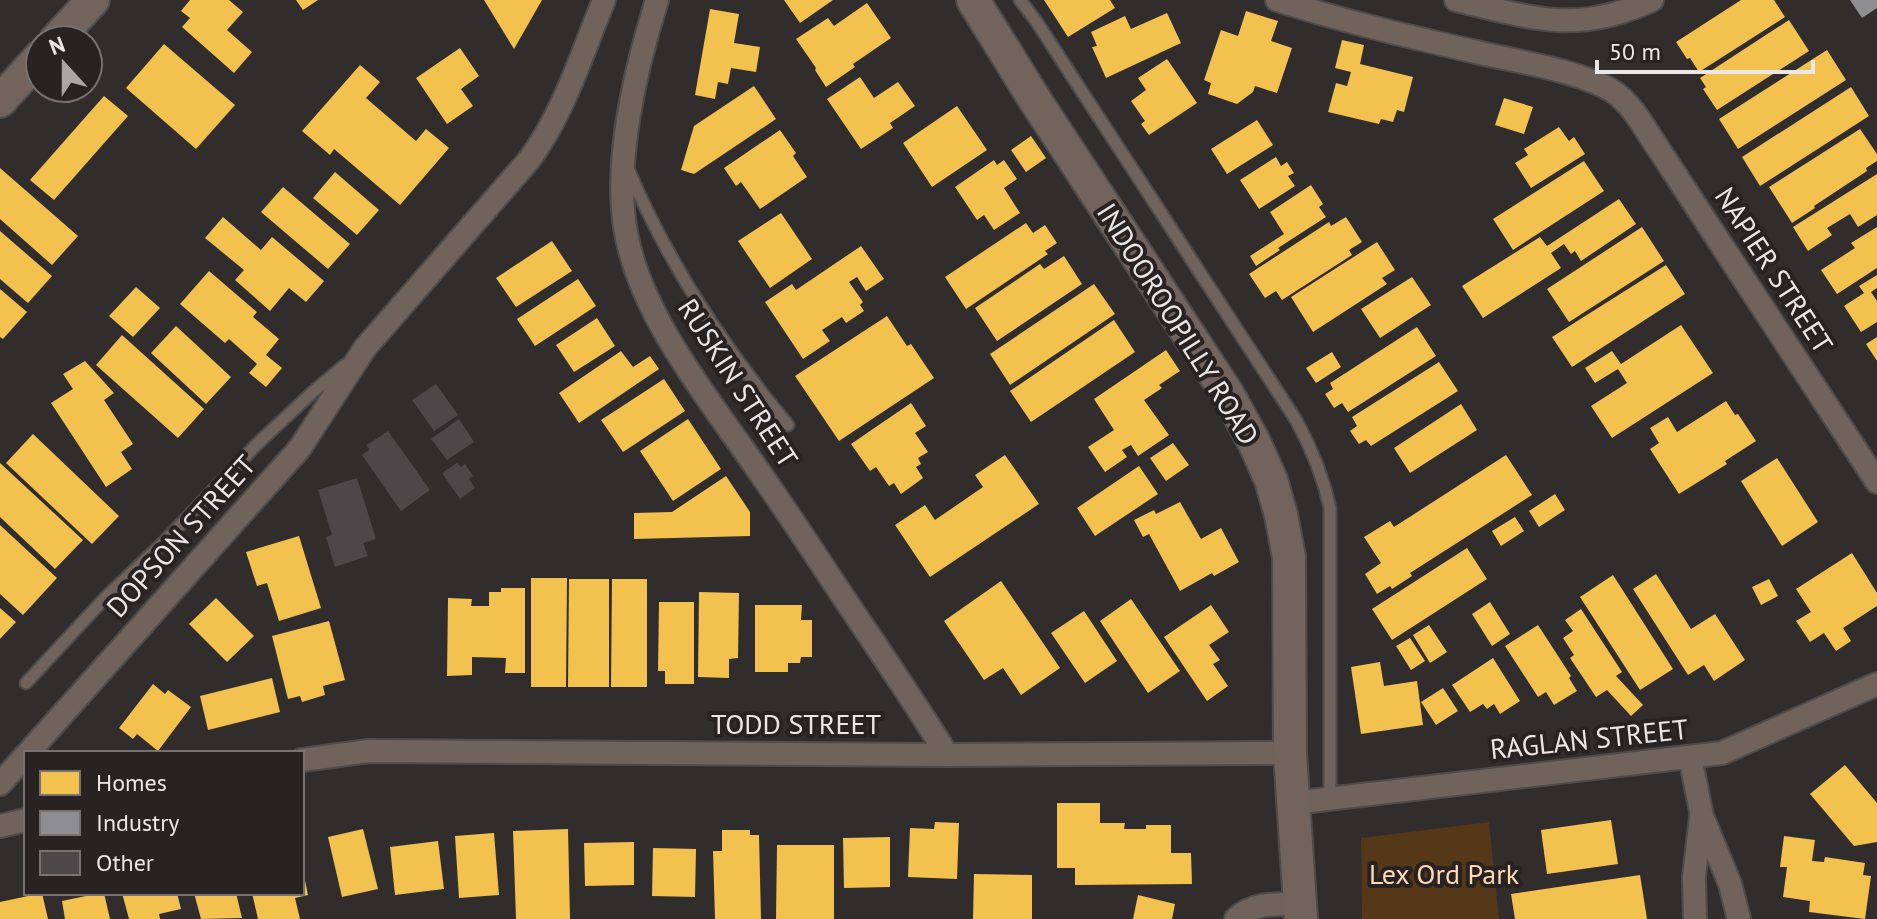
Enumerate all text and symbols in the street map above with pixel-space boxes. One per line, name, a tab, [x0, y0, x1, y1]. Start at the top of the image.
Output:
north arrow	[24, 24, 104, 104]
scale bar	[1597, 24, 1813, 74]
text: N	[45, 30, 69, 61]
text: 50 m	[1609, 36, 1661, 67]
street label: NAPIER STREET	[1707, 180, 1842, 360]
street label: INDOOROOPILLY ROAD	[1089, 196, 1268, 451]
street label: RUSKIN STREET	[670, 291, 807, 475]
street label: DOPSON STREET	[98, 446, 264, 625]
street label: TODD STREET	[711, 705, 881, 742]
street label: RAGLAN STREET	[1488, 710, 1690, 767]
legend	[24, 751, 304, 895]
text: Homes	[96, 767, 167, 798]
text: Industry	[96, 807, 180, 838]
text: Other	[96, 847, 154, 878]
park label: Lex Ord Park	[1369, 855, 1520, 892]

